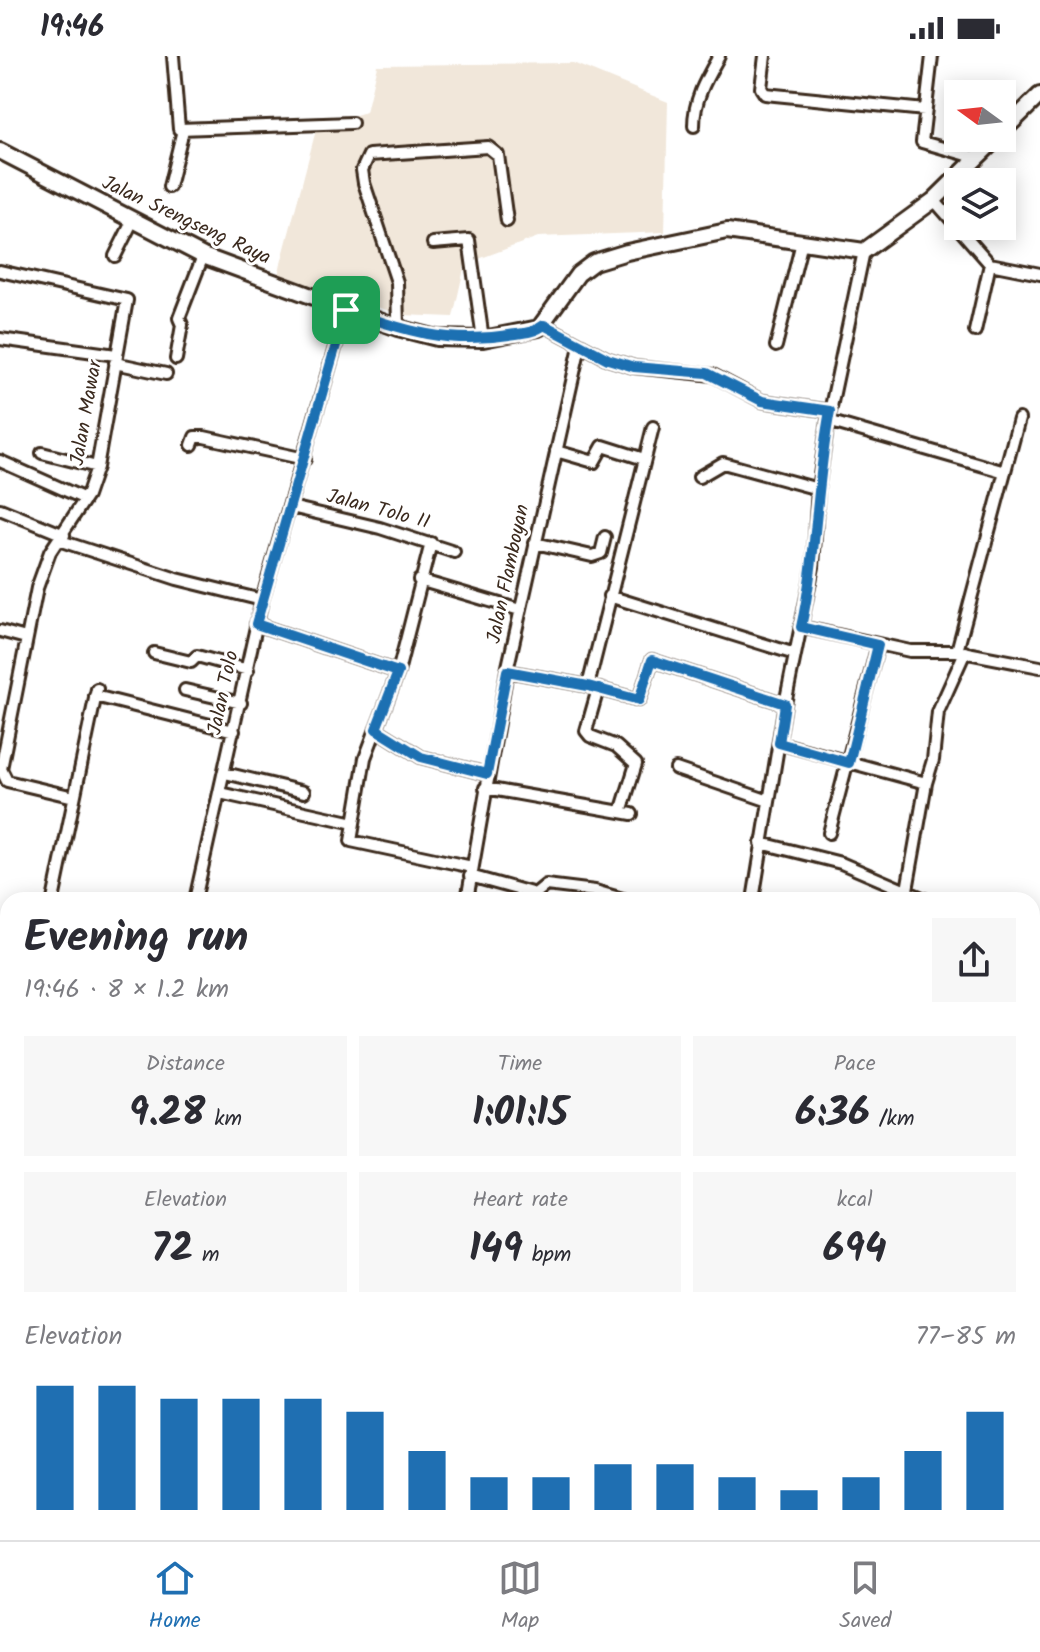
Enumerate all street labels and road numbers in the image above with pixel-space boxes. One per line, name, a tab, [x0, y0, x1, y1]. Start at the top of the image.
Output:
street label: Jalan Srengseng Raya	[96, 168, 276, 274]
street label: Jalan Mawar	[62, 357, 112, 468]
street label: Jalan Tolo II	[323, 481, 433, 539]
street label: Jalan Flamboyan	[479, 502, 539, 646]
street label: Jalan Tolo	[199, 648, 249, 738]

